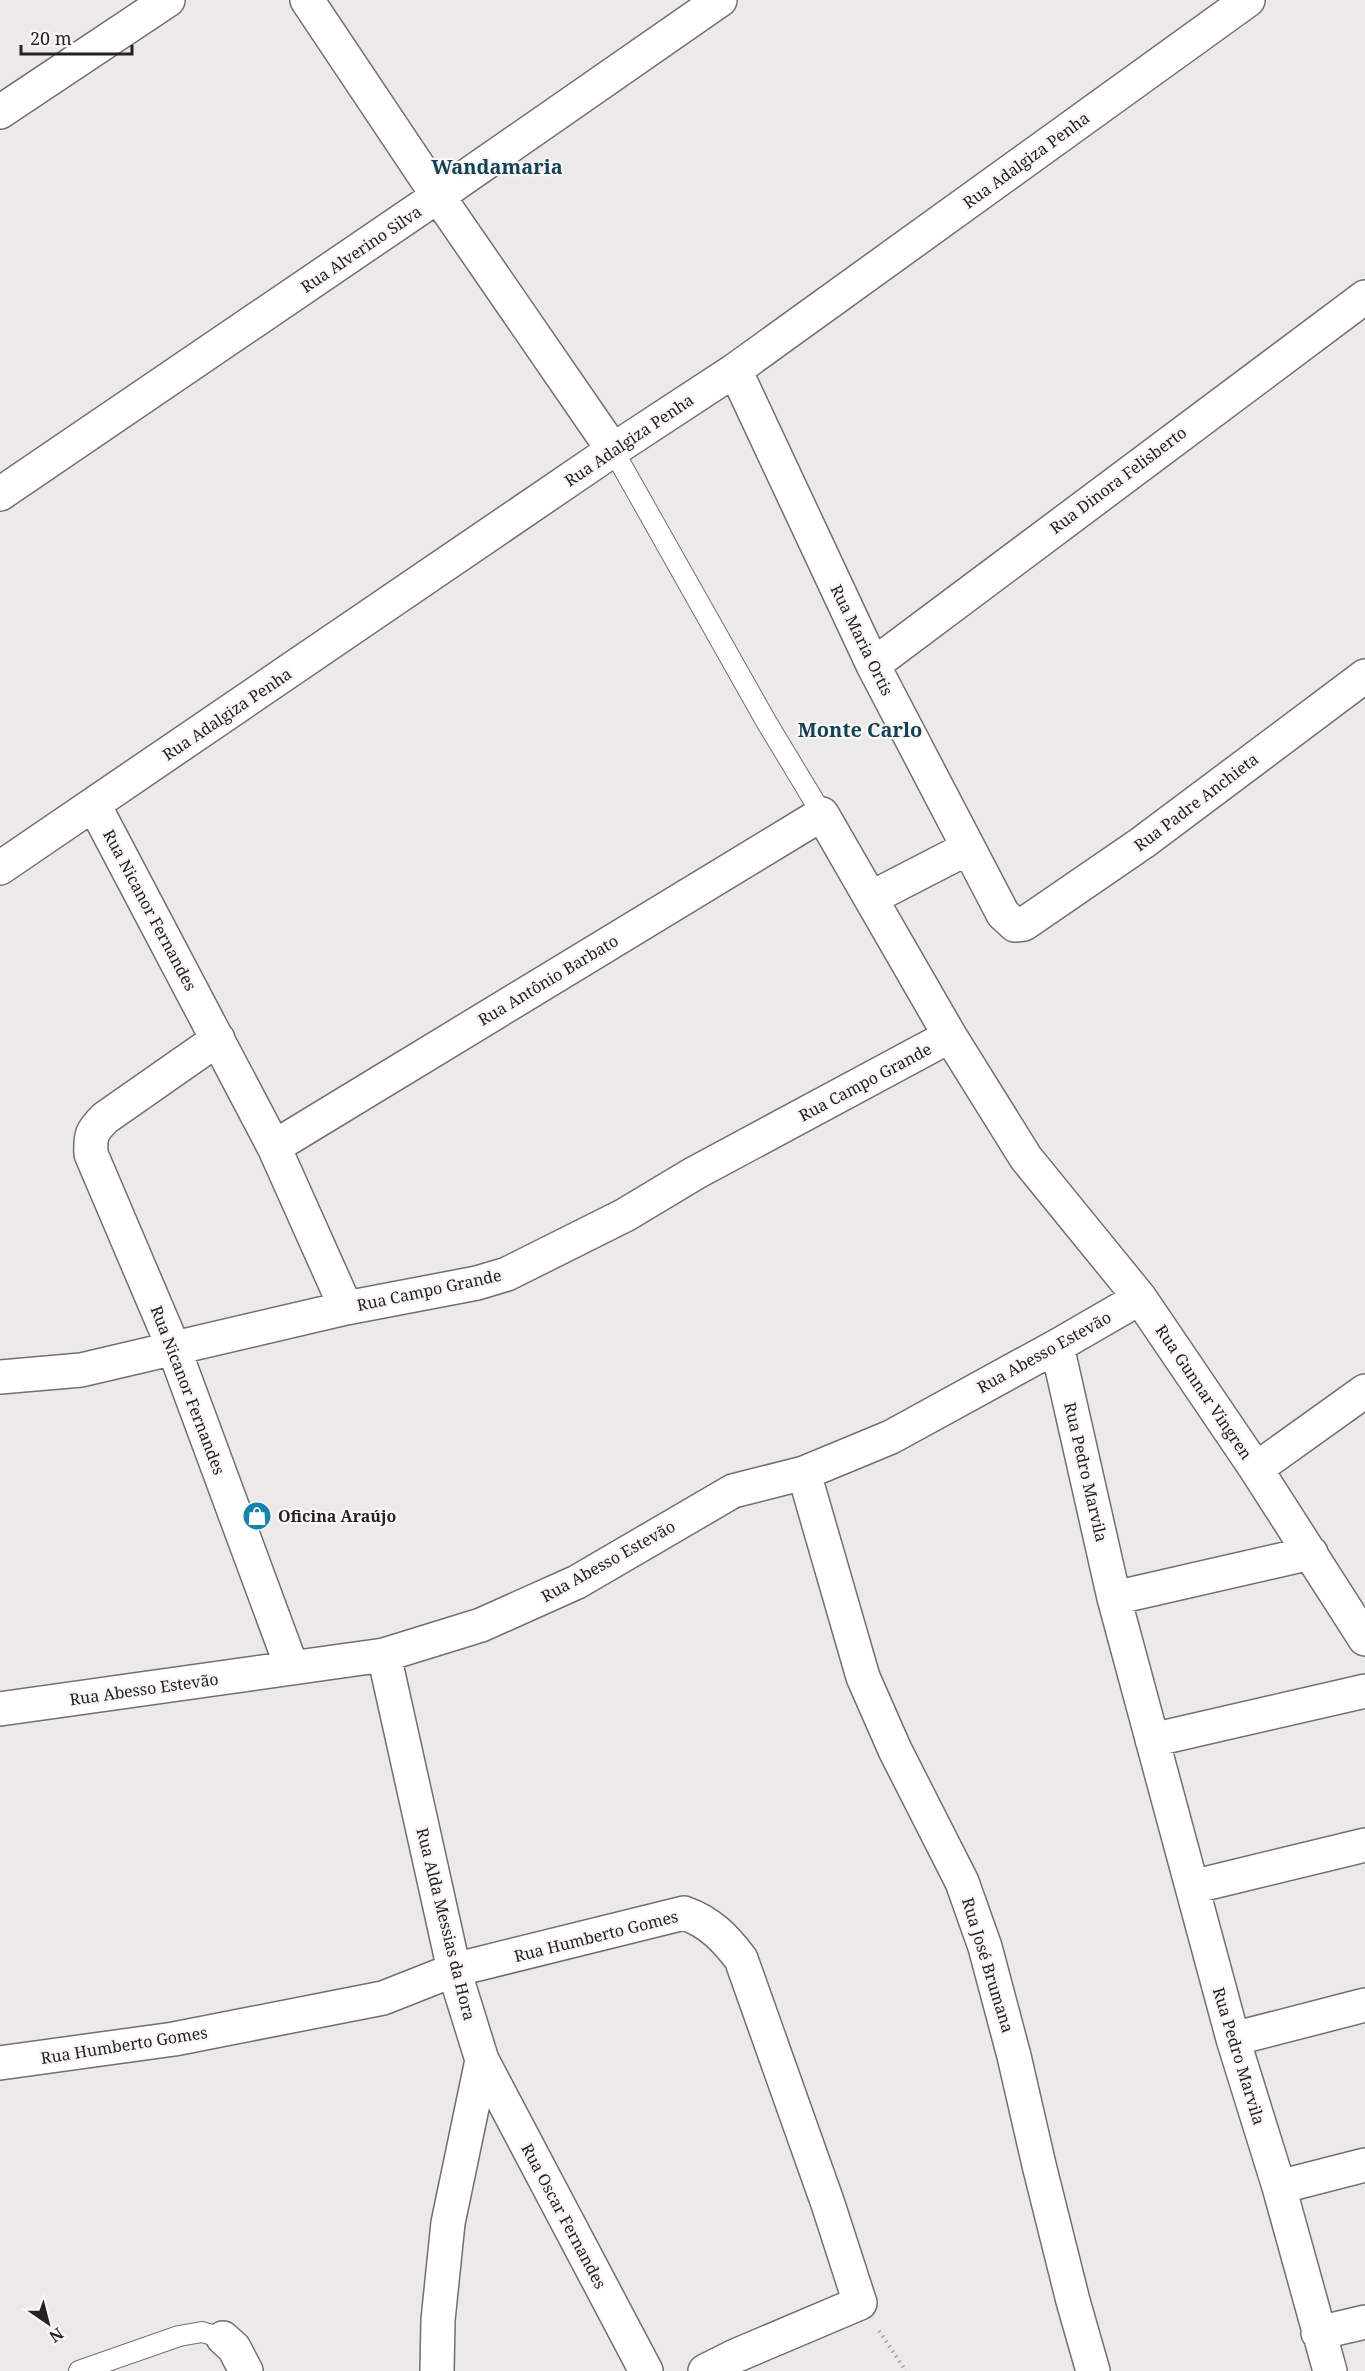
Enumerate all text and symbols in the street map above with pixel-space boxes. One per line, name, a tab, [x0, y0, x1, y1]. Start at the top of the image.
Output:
scale bar	[21, 18, 132, 56]
text: 20 m	[30, 26, 72, 50]
street label: Rua Adalgiza Penha	[958, 107, 1094, 213]
district label: Wandamaria	[431, 153, 563, 180]
street label: Rua Alverino Silva	[296, 200, 426, 298]
street label: Rua Adalgiza Penha	[560, 389, 698, 491]
street label: Rua Dinora Felisberto	[1045, 421, 1191, 539]
street label: Rua Maria Ortis	[826, 581, 898, 699]
street label: Rua Adalgiza Penha	[158, 663, 296, 765]
district label: Monte Carlo	[798, 716, 922, 743]
street label: Rua Padre Anchieta	[1129, 748, 1263, 856]
street label: Rua Nicanor Fernandes	[98, 826, 202, 994]
street label: Rua Antônio Barbato	[474, 929, 622, 1031]
street label: Rua Campo Grande	[795, 1038, 935, 1126]
street label: Rua Campo Grande	[355, 1264, 503, 1316]
street label: Rua Nicanor Fernandes	[146, 1302, 230, 1478]
street label: Rua Abesso Estevão	[973, 1306, 1115, 1398]
street label: Rua Gunnar Vingren	[1151, 1320, 1257, 1464]
street label: Rua Pedro Marvila	[1059, 1400, 1113, 1544]
shop icon: Oficina Araújo	[241, 1500, 273, 1532]
place label: Oficina Araújo	[278, 1505, 396, 1527]
street label: Rua Abesso Estevão	[537, 1515, 679, 1607]
street label: Rua Abesso Estevão	[68, 1668, 220, 1710]
street label: Rua Alda Messias da Hora	[411, 1825, 481, 2023]
street label: Rua José Brumana	[957, 1895, 1019, 2035]
street label: Rua Humberto Gomes	[512, 1905, 680, 1967]
street label: Rua Pedro Marvila	[1208, 1985, 1270, 2127]
street label: Rua Humberto Gomes	[39, 2021, 209, 2069]
street label: Rua Oscar Fernandes	[516, 2139, 612, 2293]
north arrow	[18, 2293, 78, 2353]
text: N	[45, 2323, 68, 2348]

